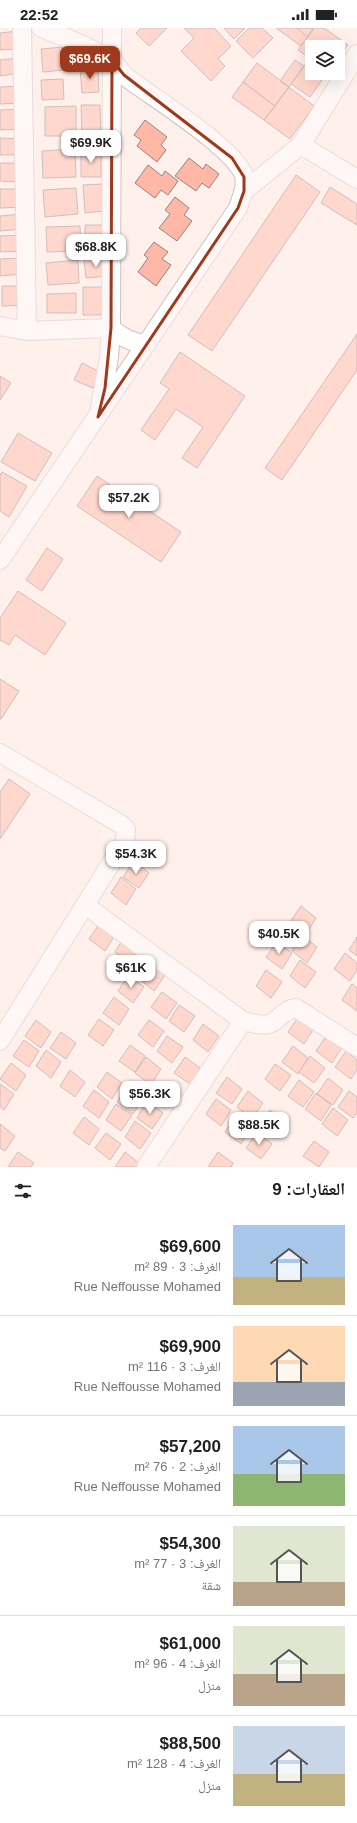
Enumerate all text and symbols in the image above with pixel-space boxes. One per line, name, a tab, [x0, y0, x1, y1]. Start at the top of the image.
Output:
text: 22:52	[20, 6, 58, 23]
map controls	[305, 40, 345, 80]
button: layers	[305, 40, 345, 80]
pin: $69.6K	[57, 46, 123, 80]
text: $69.6K	[69, 51, 111, 66]
pin: $69.9K	[58, 130, 124, 164]
text: $69.9K	[70, 135, 112, 150]
pin: $68.8K	[63, 234, 129, 268]
text: $68.8K	[75, 239, 117, 254]
pin: $57.2K	[96, 485, 162, 519]
text: $57.2K	[108, 490, 150, 505]
pin: $54.3K	[103, 841, 169, 875]
text: $54.3K	[115, 846, 157, 861]
pin: $40.5K	[246, 921, 312, 955]
text: $40.5K	[258, 926, 300, 941]
pin: $61K	[107, 955, 155, 989]
text: $61K	[115, 960, 147, 975]
pin: $56.3K	[117, 1081, 183, 1115]
text: $56.3K	[129, 1086, 171, 1101]
pin: $88.5K	[226, 1112, 292, 1146]
text: $88.5K	[238, 1117, 280, 1132]
icon: filters	[12, 1180, 34, 1202]
text: العقارات: 9	[272, 1180, 345, 1199]
text: $69,600	[160, 1237, 221, 1256]
icon: home	[265, 1241, 313, 1289]
text: الغرف: 3 · 89 m²	[134, 1259, 221, 1274]
text: Rue Neffousse Mohamed	[74, 1279, 221, 1294]
text: $69,900	[160, 1337, 221, 1356]
icon: home	[265, 1342, 313, 1390]
text: الغرف: 3 · 116 m²	[128, 1359, 221, 1374]
text: Rue Neffousse Mohamed	[74, 1379, 221, 1394]
text: $57,200	[160, 1437, 221, 1456]
icon: home	[265, 1442, 313, 1490]
text: الغرف: 2 · 76 m²	[134, 1459, 221, 1474]
text: Rue Neffousse Mohamed	[74, 1479, 221, 1494]
text: $54,300	[160, 1534, 221, 1553]
icon: home	[265, 1542, 313, 1590]
text: الغرف: 3 · 77 m²	[134, 1556, 221, 1571]
text: شقة	[202, 1578, 221, 1593]
text: $61,000	[160, 1634, 221, 1653]
icon: home	[265, 1642, 313, 1690]
text: الغرف: 4 · 96 m²	[134, 1656, 221, 1671]
text: منزل	[198, 1678, 221, 1693]
text: $88,500	[160, 1734, 221, 1753]
icon: home	[265, 1742, 313, 1790]
text: الغرف: 4 · 128 m²	[127, 1756, 221, 1771]
text: منزل	[198, 1778, 221, 1793]

